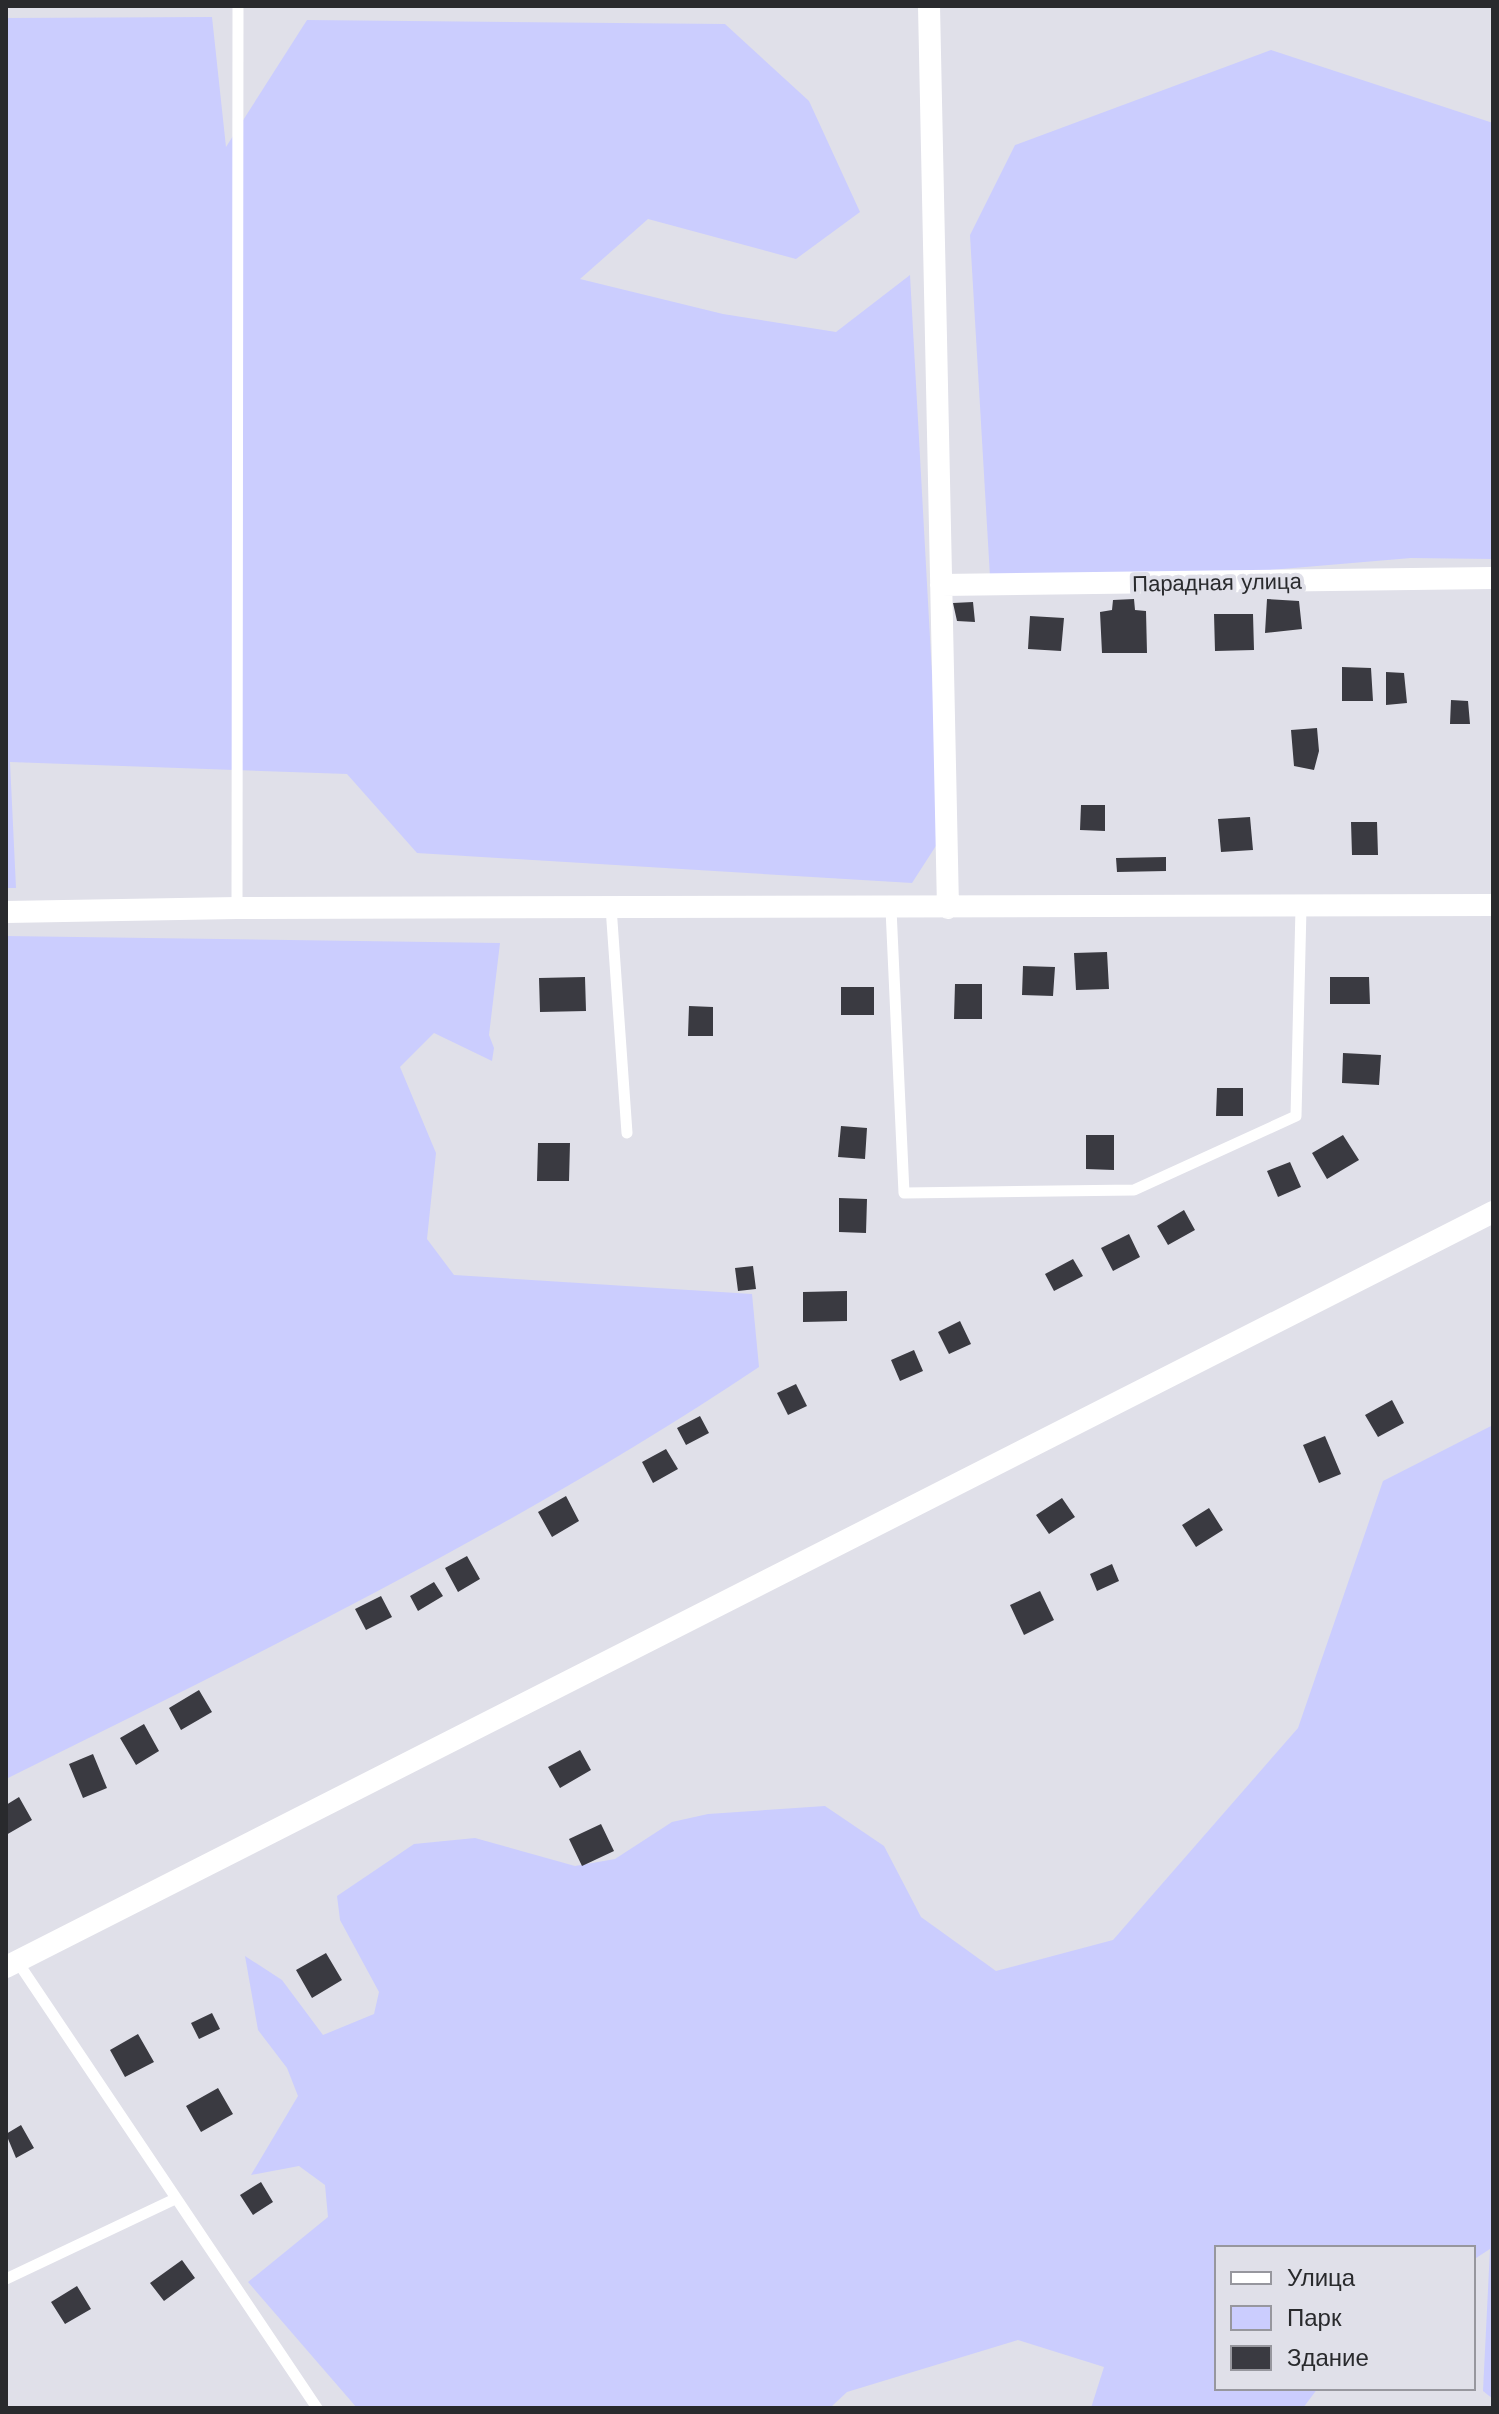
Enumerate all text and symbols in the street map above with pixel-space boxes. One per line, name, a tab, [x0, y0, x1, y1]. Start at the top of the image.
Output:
street label: Парадная улица	[1132, 569, 1303, 596]
legend	[1215, 2246, 1475, 2390]
text: Улица	[1287, 2264, 1356, 2292]
text: Парк	[1287, 2304, 1342, 2332]
text: Здание	[1287, 2344, 1369, 2372]

